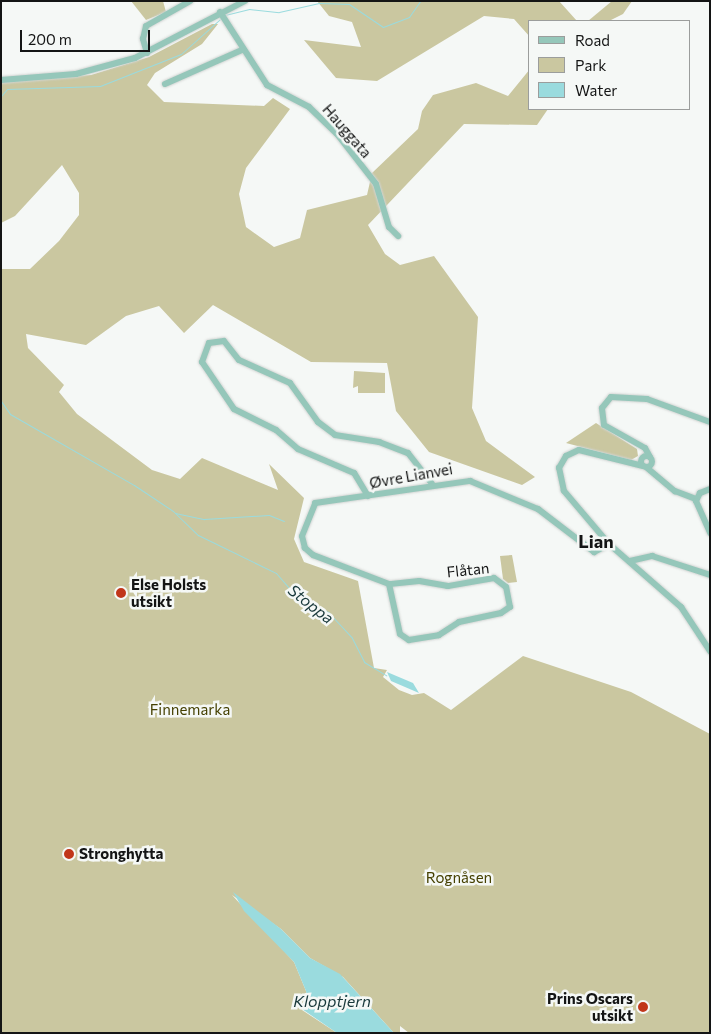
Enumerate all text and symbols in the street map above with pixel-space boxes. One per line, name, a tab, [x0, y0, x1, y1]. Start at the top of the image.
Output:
scale bar	[22, 20, 152, 52]
legend	[528, 20, 691, 110]
text: 200 m	[28, 30, 72, 48]
text: Road	[575, 31, 610, 49]
text: Park	[575, 56, 606, 74]
text: Water	[575, 81, 617, 99]
street label: Hauggata	[319, 100, 375, 162]
street label: Øvre Lianvei	[368, 460, 454, 492]
district label: Lian	[578, 530, 614, 552]
street label: Flåtan	[446, 559, 490, 581]
place label: Else Holsts utsikt	[131, 575, 206, 610]
water label: Stoppa	[284, 580, 338, 628]
marker: Else Holsts utsikt	[115, 587, 127, 599]
park label: Finnemarka	[150, 701, 230, 719]
place label: Stronghytta	[79, 845, 163, 863]
marker: Stronghytta	[63, 848, 75, 860]
park label: Rognåsen	[426, 869, 492, 887]
place label: Prins Oscars utsikt	[547, 989, 633, 1024]
water label: Klopptjern	[293, 991, 371, 1011]
marker: Prins Oscars utsikt	[637, 1001, 649, 1013]

